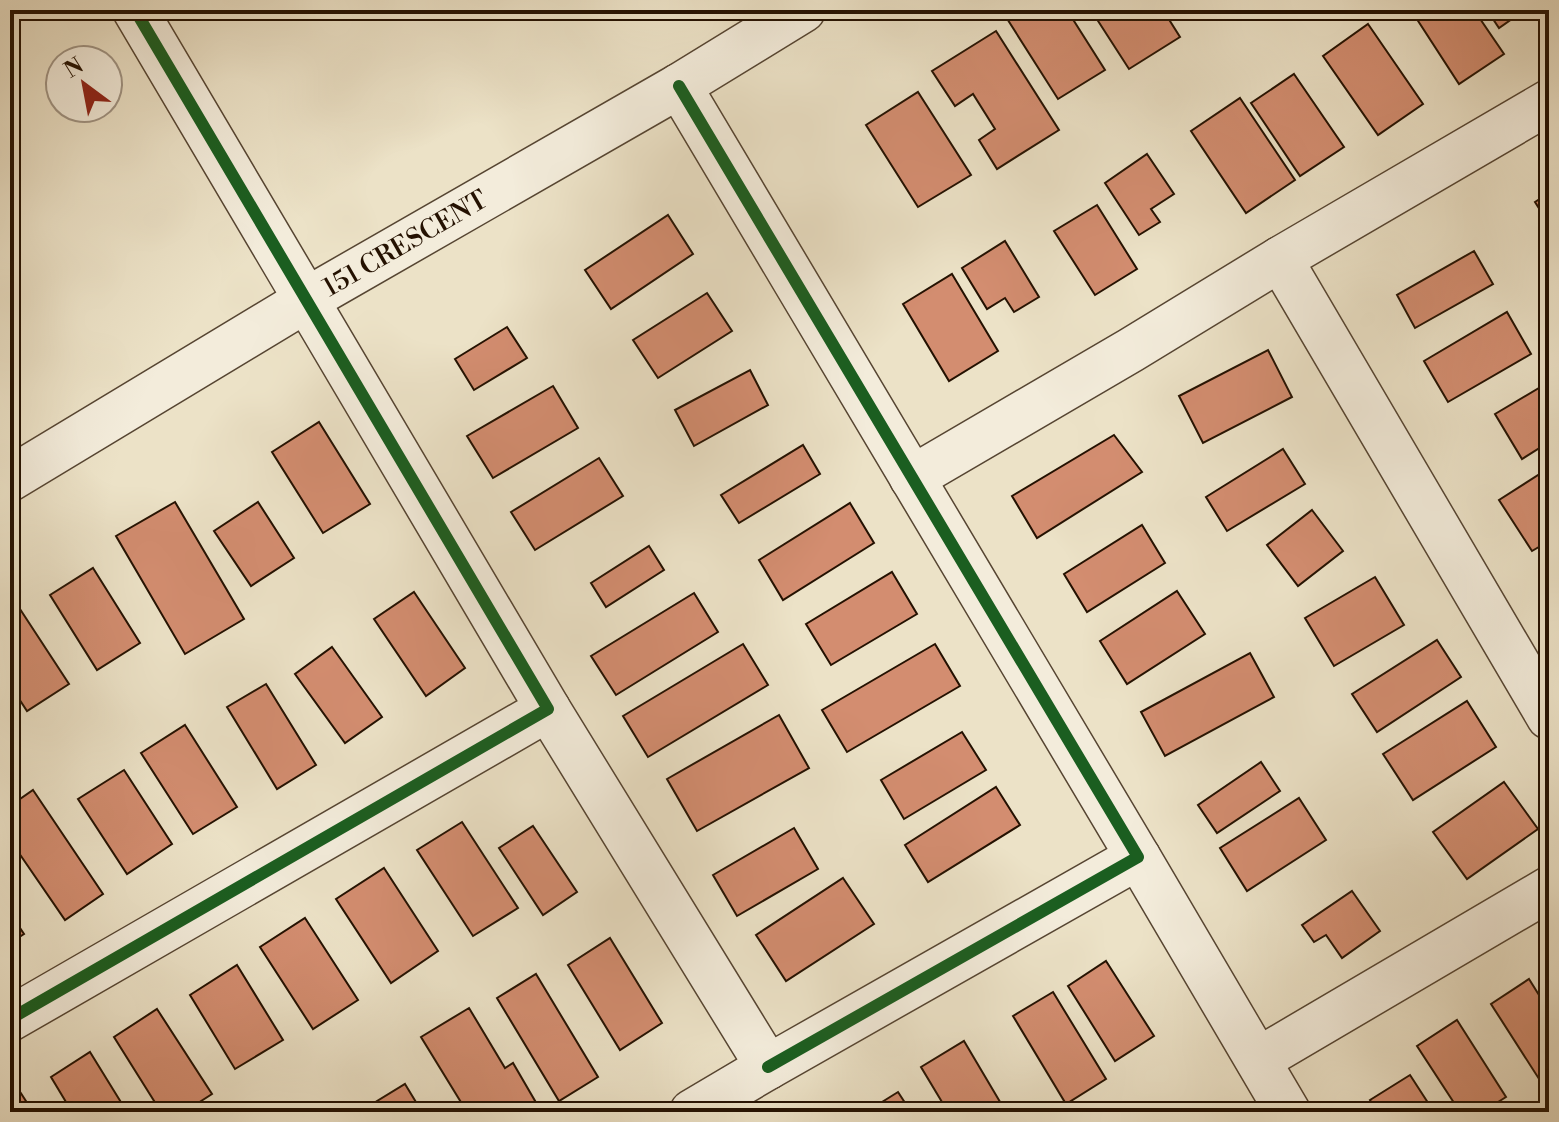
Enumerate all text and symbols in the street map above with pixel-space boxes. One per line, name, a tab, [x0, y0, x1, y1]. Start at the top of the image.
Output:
north arrow	[44, 44, 124, 124]
text: N	[60, 52, 89, 84]
street label: 151 CRESCENT	[318, 184, 493, 304]

